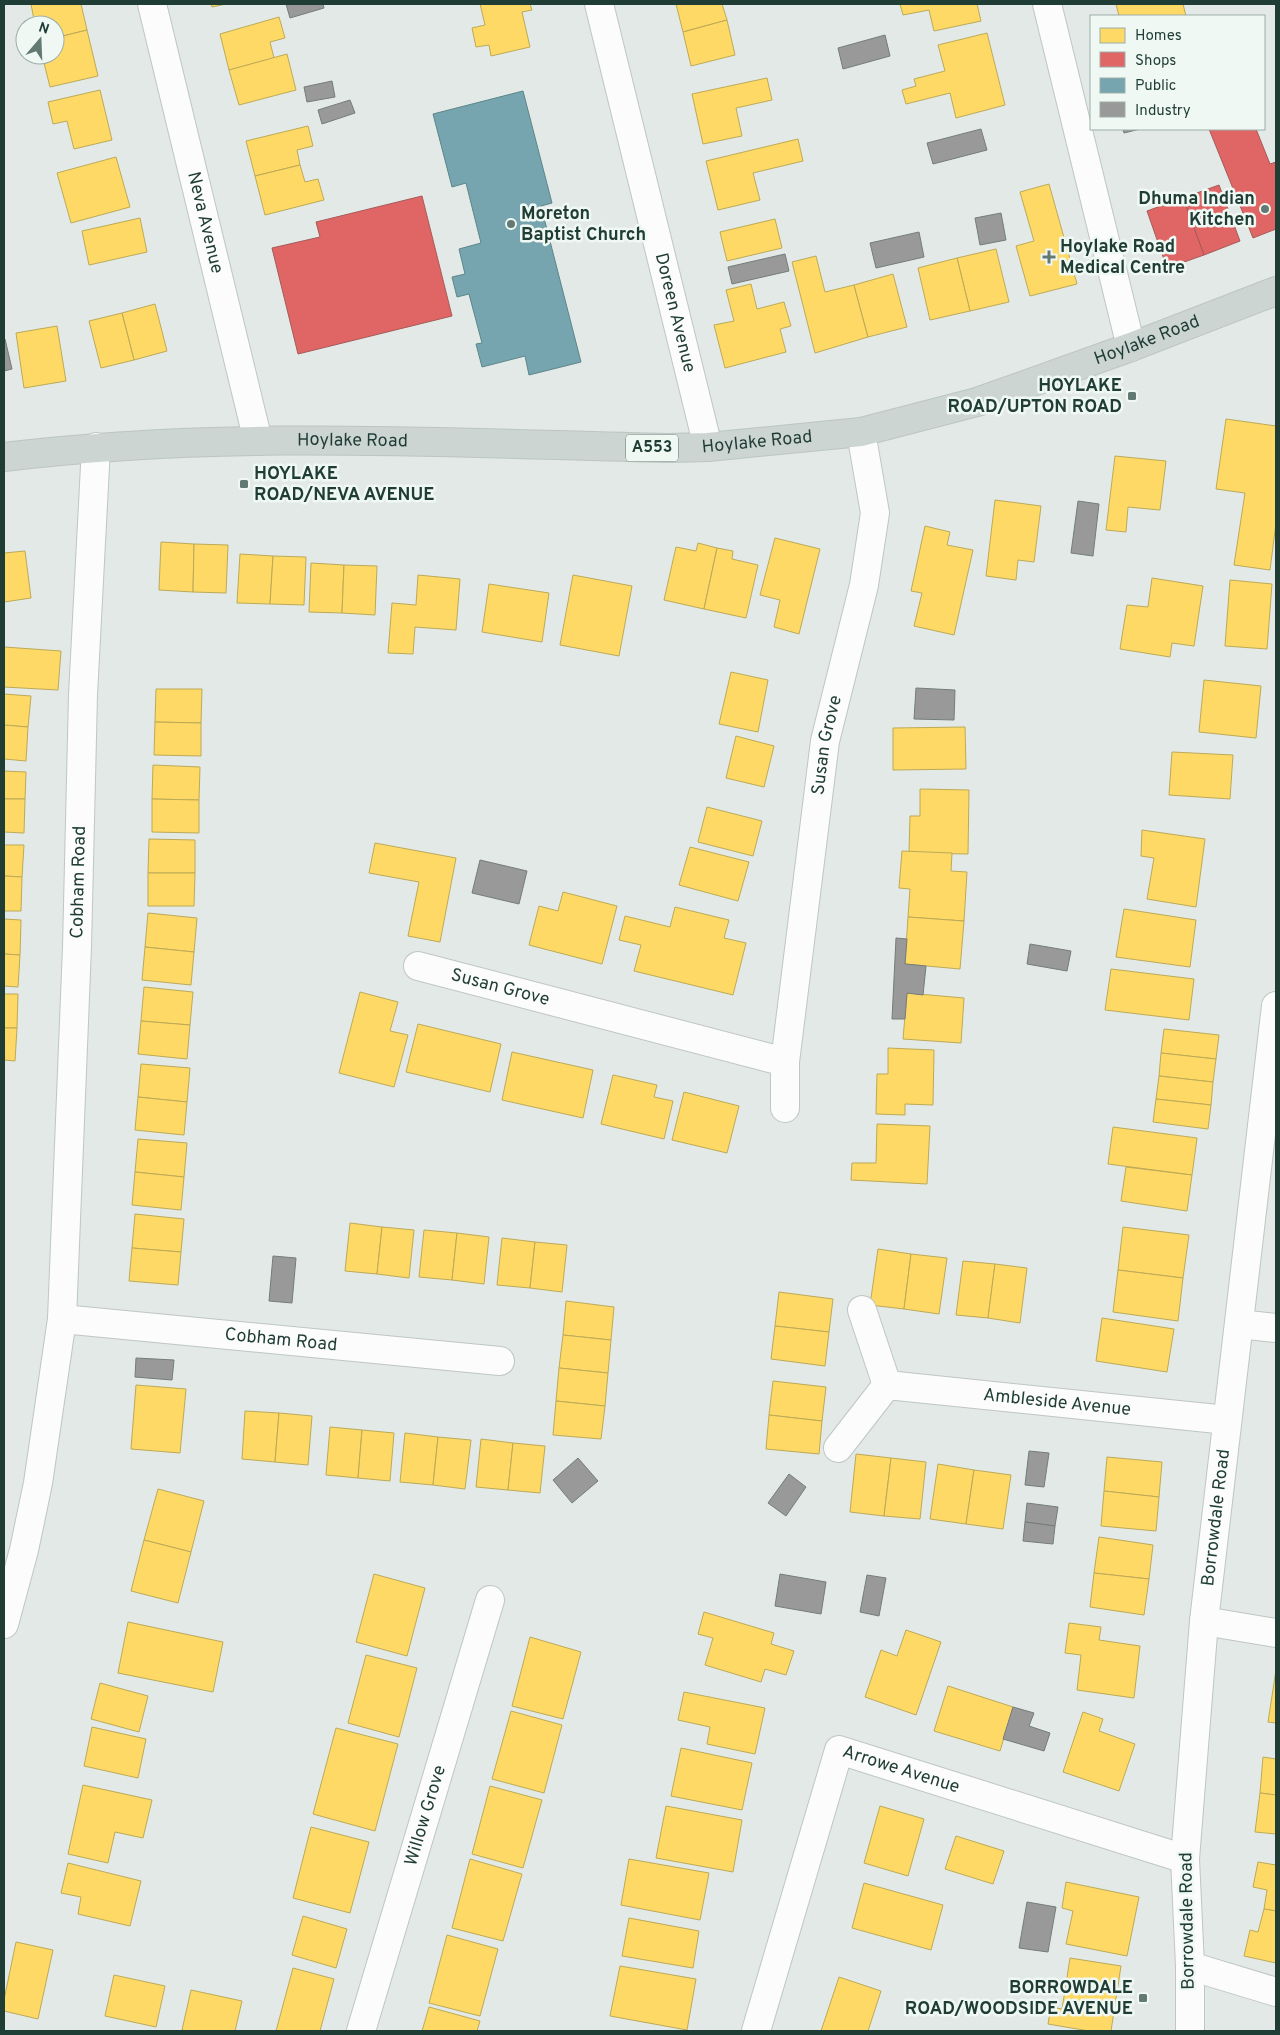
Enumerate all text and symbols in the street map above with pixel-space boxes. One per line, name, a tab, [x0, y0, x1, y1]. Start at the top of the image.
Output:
north arrow	[15, 15, 65, 65]
legend	[1090, 15, 1265, 130]
text: N	[36, 19, 51, 39]
text: Homes	[1135, 27, 1182, 46]
text: Shops	[1135, 52, 1176, 71]
text: Public	[1135, 77, 1176, 96]
text: Industry	[1135, 102, 1191, 121]
street label: Neva Avenue	[182, 169, 228, 276]
place label: Dhuma Indian Kitchen	[1138, 188, 1255, 232]
place label: Moreton Baptist Church	[521, 203, 646, 247]
marker: Dhuma Indian Kitchen	[1259, 203, 1271, 215]
marker: Moreton Baptist Church	[505, 218, 517, 230]
place label: Hoylake Road Medical Centre	[1060, 236, 1185, 280]
marker: Hoylake Road Medical Centre	[1042, 250, 1056, 264]
street label: Doreen Avenue	[649, 251, 701, 375]
street label: Hoylake Road	[1091, 310, 1203, 371]
place label: HOYLAKE ROAD/UPTON ROAD	[948, 375, 1122, 419]
marker: HOYLAKE ROAD/UPTON ROAD	[1126, 390, 1138, 402]
street label: Hoylake Road	[701, 425, 813, 459]
street label: Hoylake Road	[297, 429, 408, 453]
road number: A553	[626, 434, 678, 462]
place label: HOYLAKE ROAD/NEVA AVENUE	[254, 463, 435, 507]
marker: HOYLAKE ROAD/NEVA AVENUE	[238, 478, 250, 490]
street label: Susan Grove	[807, 693, 847, 796]
street label: Cobham Road	[66, 825, 91, 939]
street label: Susan Grove	[448, 964, 552, 1011]
street label: Cobham Road	[224, 1323, 338, 1357]
street label: Ambleside Avenue	[982, 1383, 1132, 1422]
street label: Borrowdale Road	[1197, 1448, 1236, 1587]
street label: Arrowe Avenue	[839, 1740, 962, 1799]
street label: Willow Grove	[400, 1762, 451, 1869]
street label: Borrowdale Road	[1175, 1852, 1201, 1990]
place label: BORROWDALE ROAD/WOODSIDE AVENUE	[905, 1977, 1133, 2021]
marker: BORROWDALE ROAD/WOODSIDE AVENUE	[1137, 1992, 1149, 2004]

